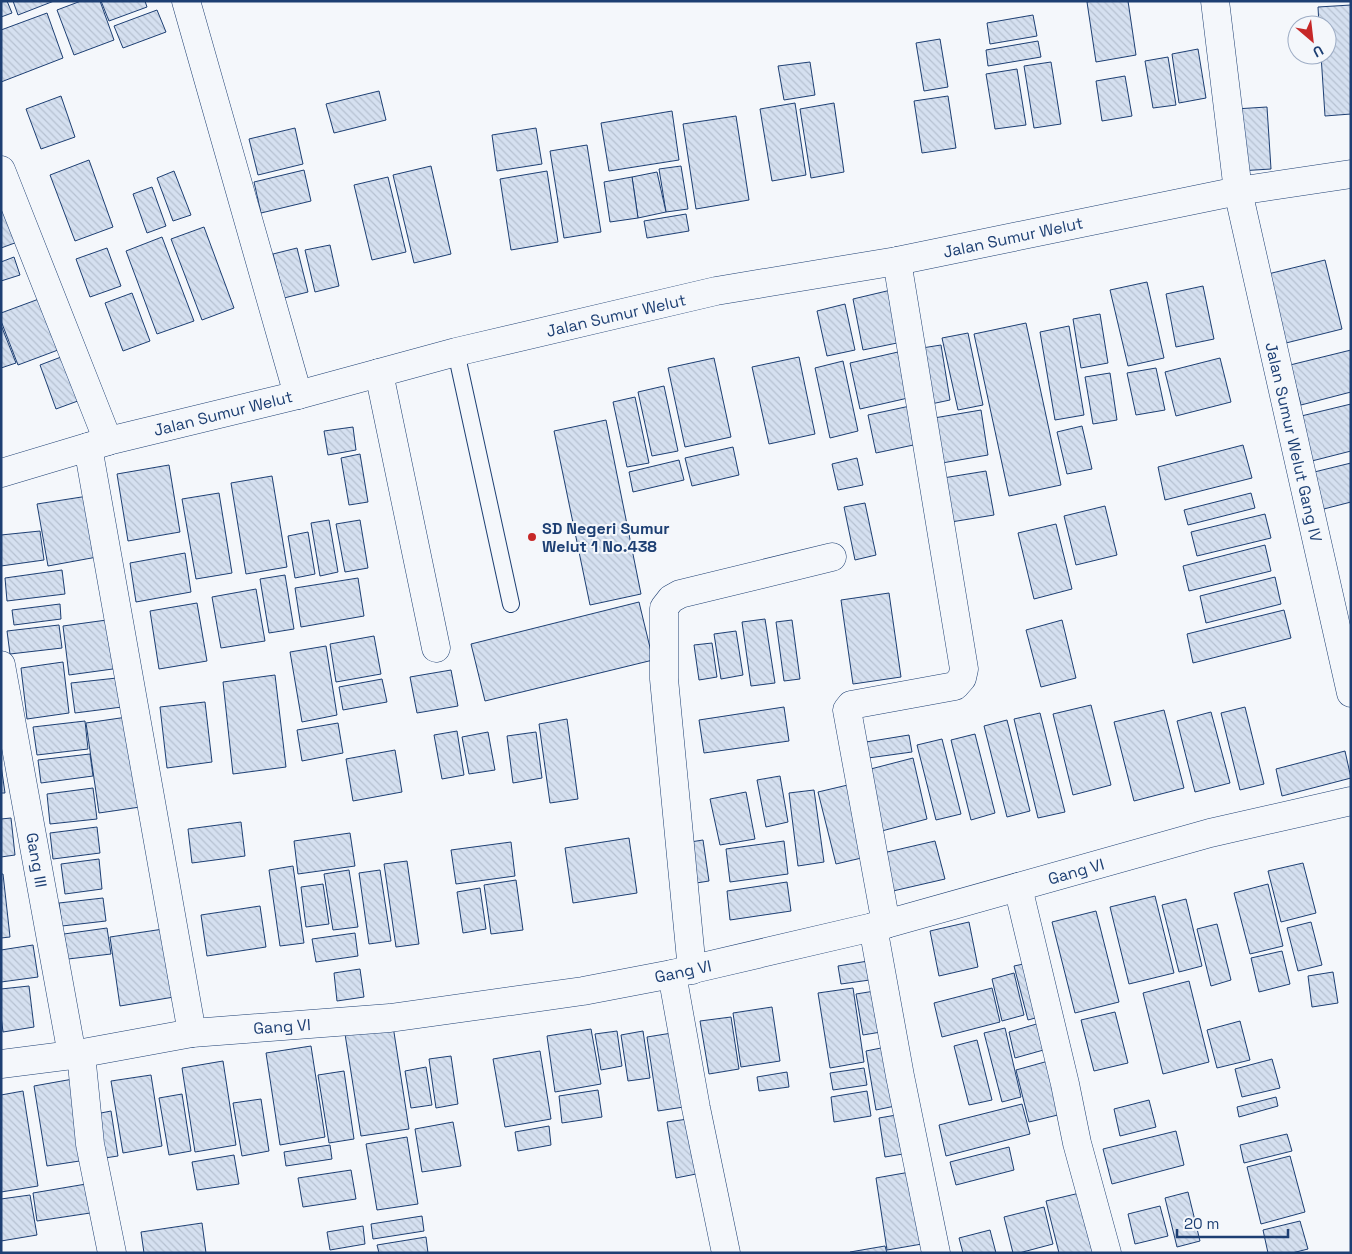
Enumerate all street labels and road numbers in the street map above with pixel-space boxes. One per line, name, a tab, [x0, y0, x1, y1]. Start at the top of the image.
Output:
street label: Jalan Sumur Welut	[941, 212, 1085, 263]
street label: Jalan Sumur Welut	[544, 289, 688, 342]
street label: Jalan Sumur Welut Gang IV	[1260, 340, 1327, 544]
street label: Jalan Sumur Welut	[151, 386, 295, 441]
street label: Gang III	[21, 831, 52, 889]
street label: Gang VI	[1046, 853, 1107, 890]
street label: Gang VI	[653, 955, 713, 988]
street label: Gang VI	[253, 1014, 311, 1039]

